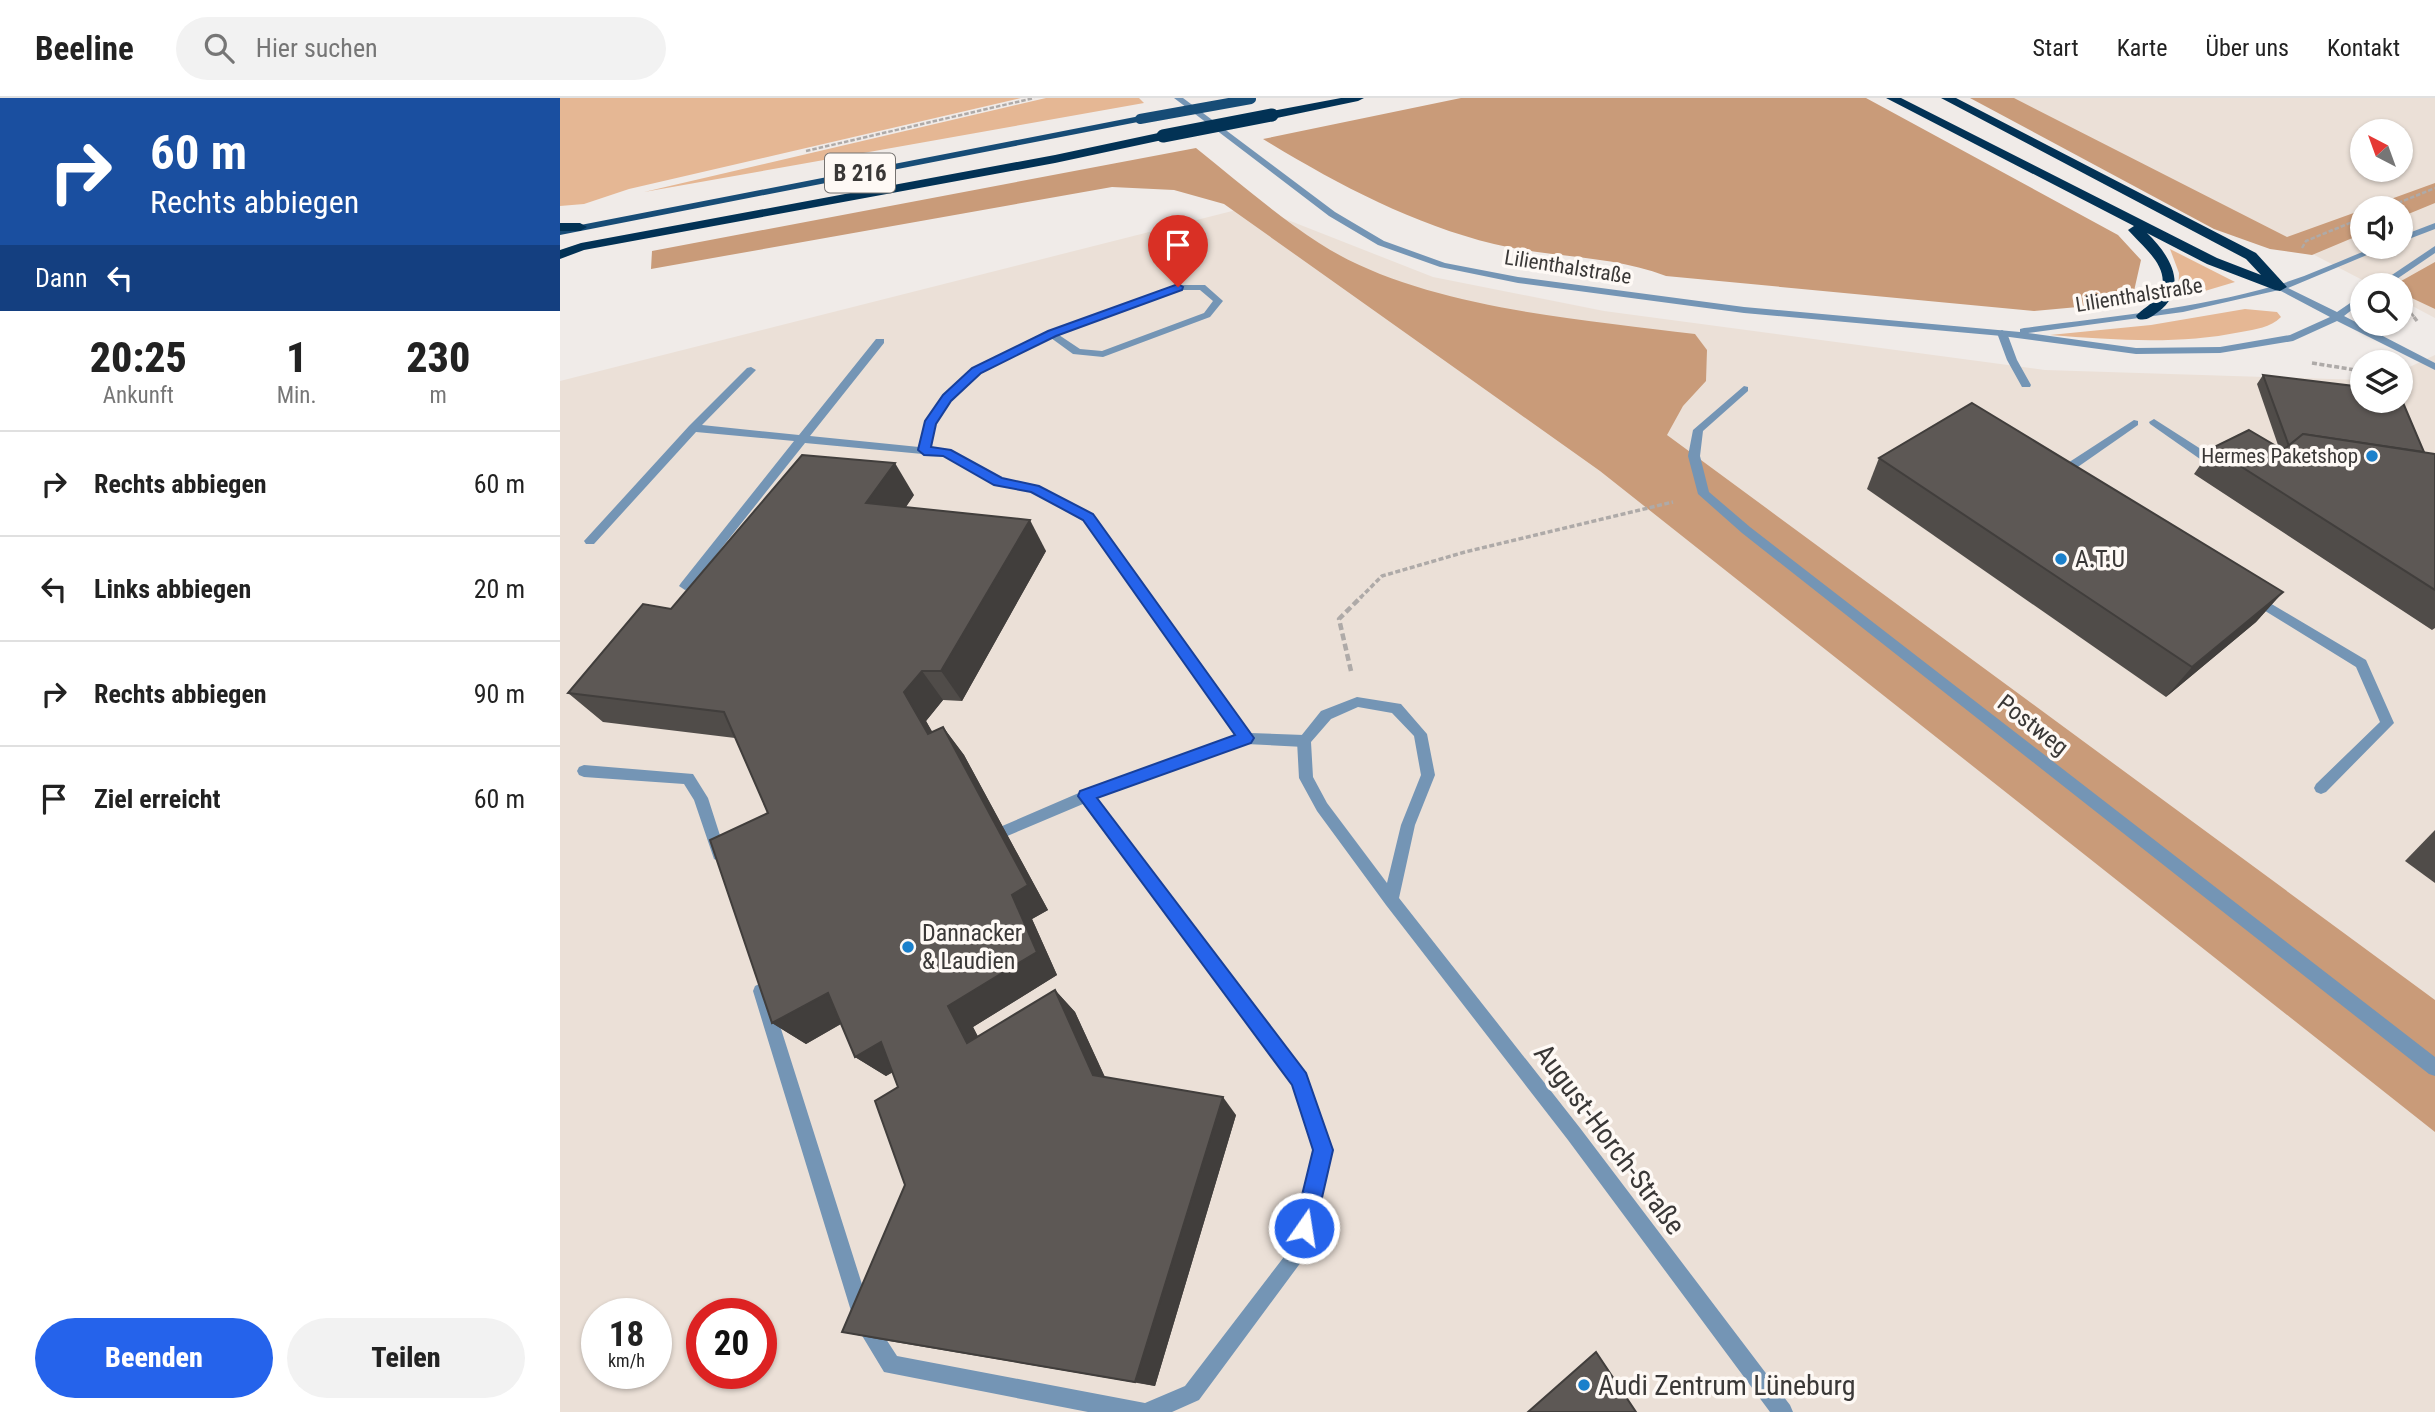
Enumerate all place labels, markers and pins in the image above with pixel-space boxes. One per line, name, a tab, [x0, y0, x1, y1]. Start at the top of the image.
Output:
pin	[1148, 215, 1208, 287]
place label: Hermes Paketshop	[2201, 444, 2358, 468]
marker: Hermes Paketshop	[2364, 448, 2380, 464]
place label: A.T.U	[2075, 545, 2125, 573]
marker: A.T.U	[2053, 551, 2069, 567]
place label: Dannacker & Laudien	[922, 919, 1022, 975]
marker: Dannacker & Laudien	[900, 939, 916, 955]
place label: Audi Zentrum Lüneburg	[1598, 1369, 1856, 1402]
marker: Audi Zentrum Lüneburg	[1576, 1377, 1592, 1393]

